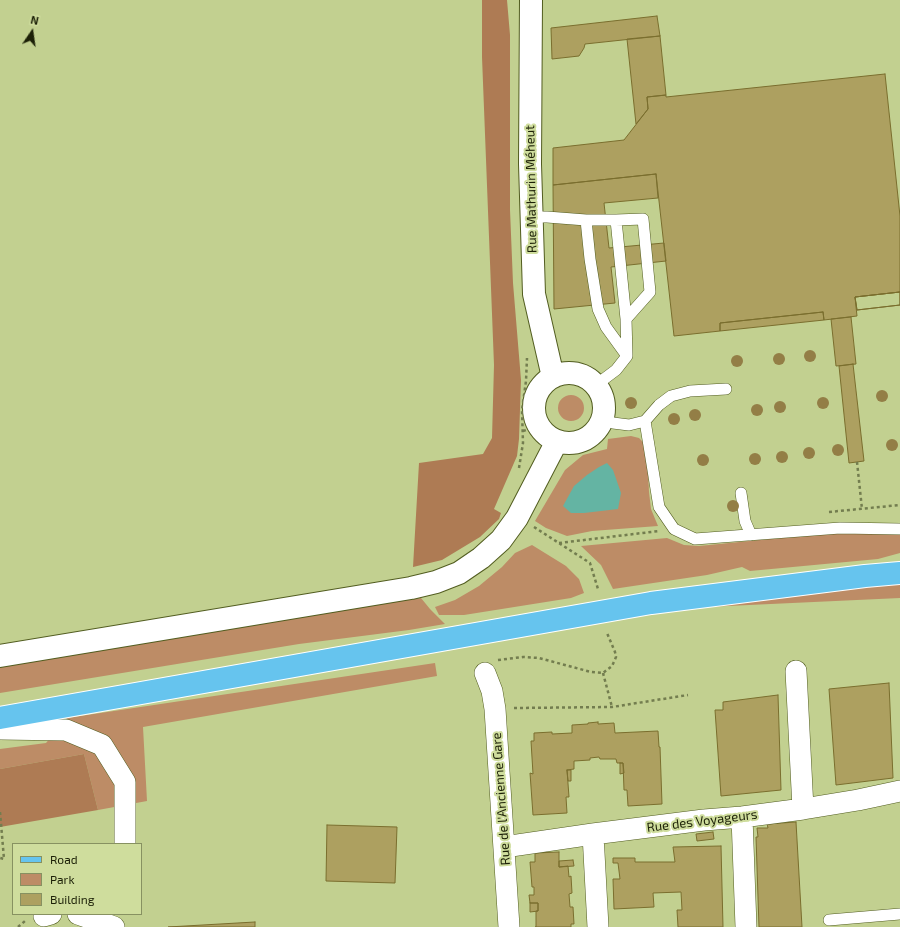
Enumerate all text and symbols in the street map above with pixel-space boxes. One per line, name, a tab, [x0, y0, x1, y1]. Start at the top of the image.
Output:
north arrow	[12, 12, 52, 52]
text: N	[29, 13, 40, 27]
street label: Rue Mathurin Méheut	[522, 125, 540, 253]
street label: Rue de l'Ancienne Gare	[489, 732, 513, 866]
street label: Rue des Voyageurs	[646, 806, 758, 836]
legend	[12, 843, 142, 915]
text: Road	[50, 852, 78, 866]
text: Park	[50, 872, 75, 886]
text: Building	[50, 892, 94, 906]

